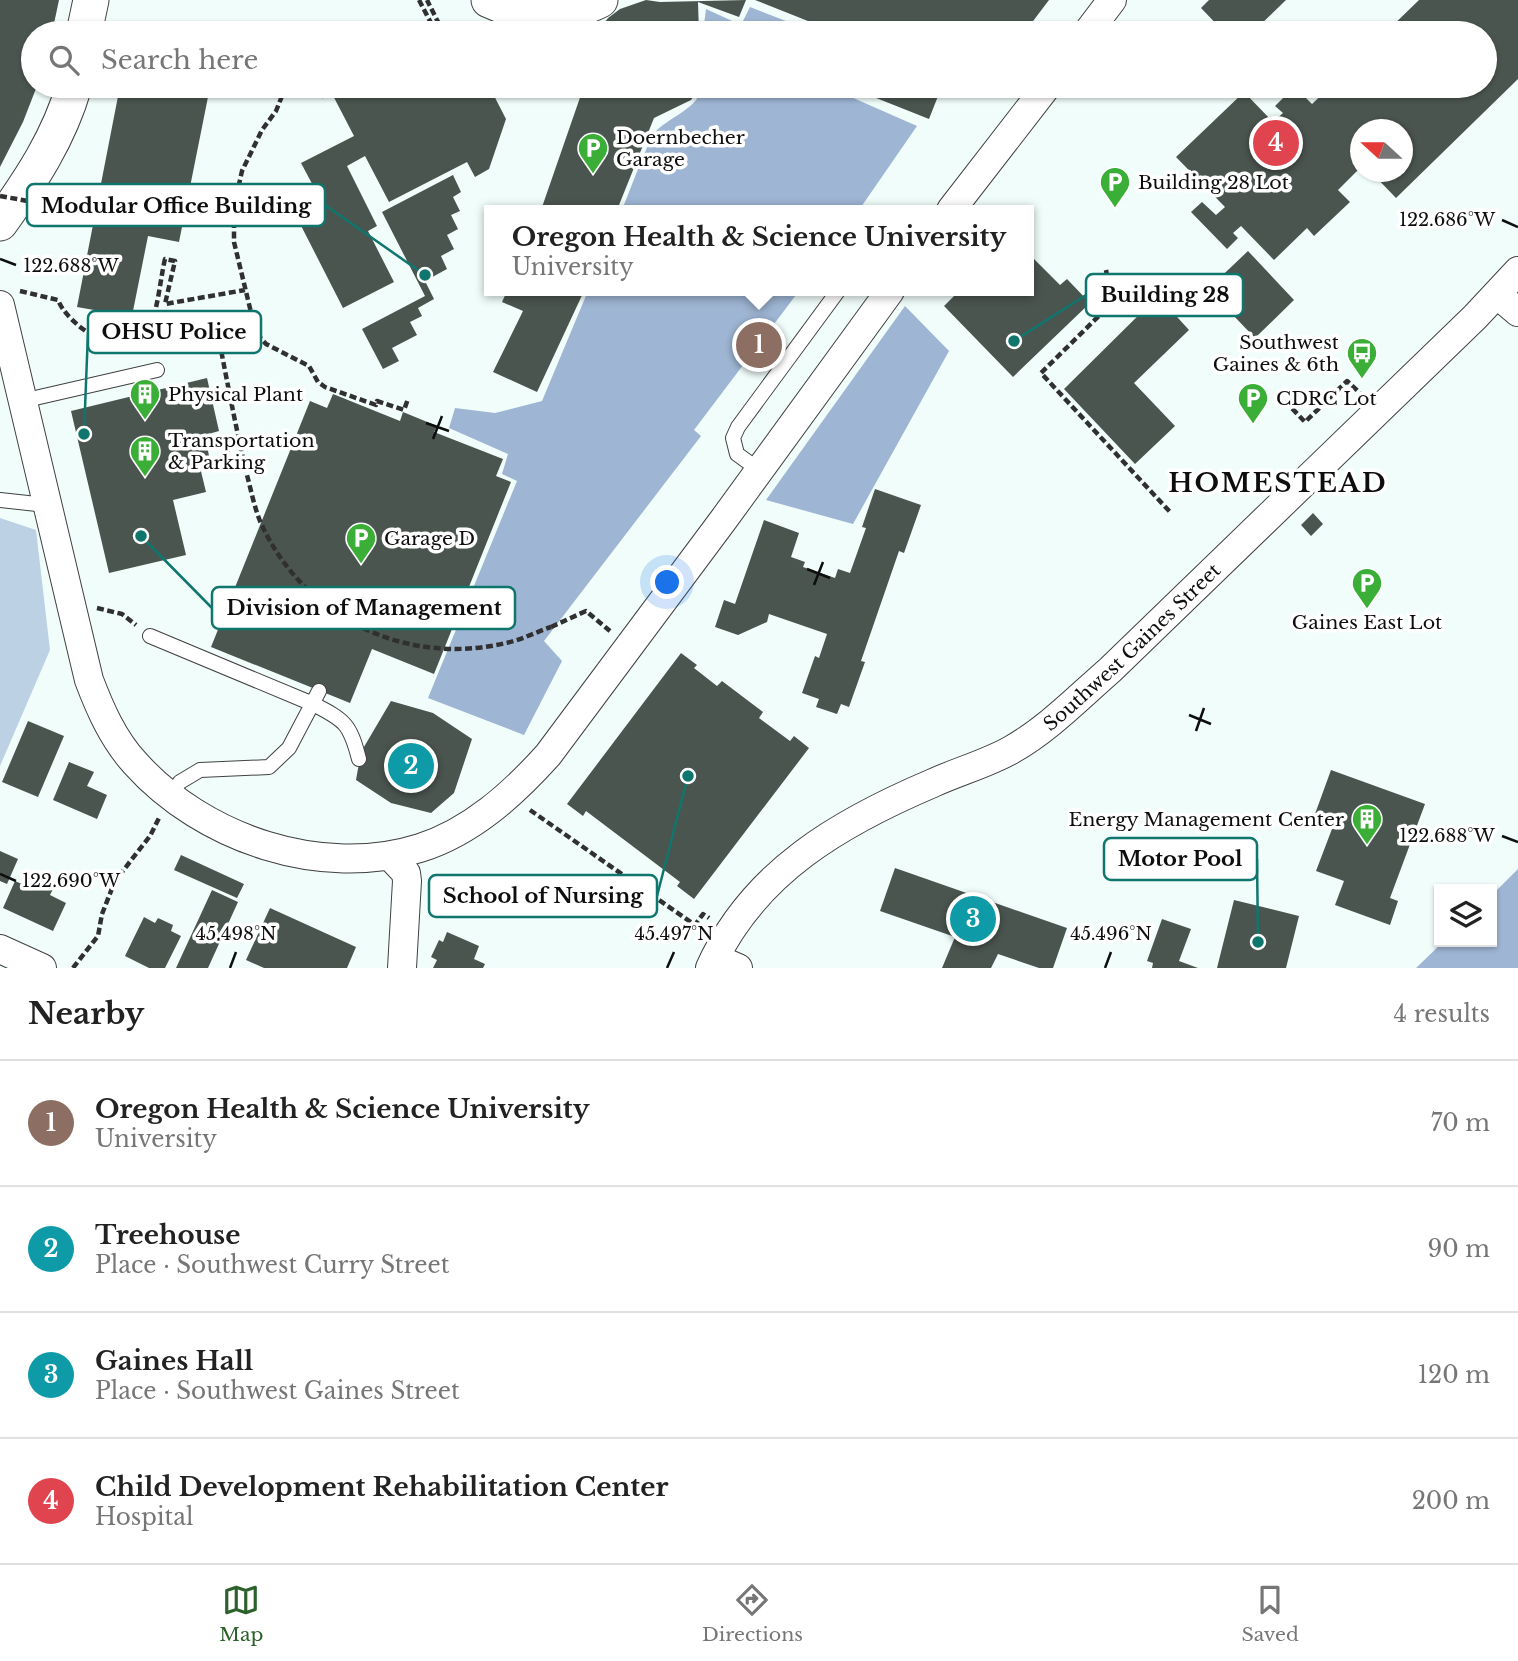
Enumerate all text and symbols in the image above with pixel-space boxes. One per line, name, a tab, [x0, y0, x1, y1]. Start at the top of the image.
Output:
search box	[21, 21, 1497, 98]
icon: search	[45, 41, 83, 79]
text: Search here	[101, 44, 258, 76]
pin: 4	[1253, 117, 1299, 169]
north arrow	[1350, 119, 1413, 182]
place label: Doernbecher Garage	[616, 126, 745, 171]
parking icon: Doernbecher Garage	[576, 131, 610, 175]
parking icon: Building 28 Lot	[1098, 165, 1132, 209]
place label: Building 28 Lot	[1138, 171, 1290, 194]
callout: Modular Office Building	[27, 184, 325, 226]
text: Modular Office Building	[41, 193, 312, 219]
popup	[484, 205, 1034, 296]
text: 122.686°W	[1399, 209, 1496, 231]
text: Oregon Health & Science University	[512, 221, 1006, 253]
text: University	[512, 253, 634, 281]
text: 122.688°W	[23, 255, 120, 277]
callout: Building 28	[1086, 274, 1243, 316]
text: Building 28	[1100, 282, 1230, 308]
callout: OHSU Police	[88, 311, 261, 353]
text: OHSU Police	[102, 319, 246, 345]
pin: 1	[736, 319, 782, 371]
place label: Southwest Gaines & 6th	[1213, 331, 1340, 376]
bus stop icon: Southwest Gaines & 6th	[1345, 336, 1379, 380]
building icon: Physical Plant	[128, 377, 162, 421]
parking icon: CDRC Lot	[1236, 381, 1270, 425]
place label: Physical Plant	[168, 383, 304, 406]
place label: CDRC Lot	[1276, 387, 1377, 410]
place label: Transportation & Parking	[168, 429, 314, 474]
building icon: Transportation & Parking	[128, 434, 162, 478]
district label: HOMESTEAD	[1168, 467, 1388, 499]
parking icon: Garage D	[344, 521, 378, 565]
place label: Garage D	[384, 527, 475, 550]
street label: Southwest Gaines Street	[1039, 558, 1226, 736]
your location	[650, 565, 684, 599]
parking icon: Gaines East Lot	[1350, 566, 1384, 610]
callout: Division of Management	[212, 587, 515, 629]
text: Division of Management	[226, 595, 502, 621]
place label: Gaines East Lot	[1292, 611, 1443, 634]
pin: 2	[388, 740, 434, 792]
building icon: Energy Management Center	[1350, 802, 1384, 846]
place label: Energy Management Center	[1068, 808, 1344, 831]
text: 122.688°W	[1399, 825, 1496, 847]
callout: Motor Pool	[1104, 838, 1257, 880]
text: Motor Pool	[1118, 846, 1243, 872]
text: 122.690°W	[22, 870, 121, 892]
callout: School of Nursing	[429, 875, 657, 917]
text: School of Nursing	[443, 883, 644, 909]
map controls	[1434, 884, 1497, 947]
button: layers	[1434, 884, 1497, 947]
pin: 3	[950, 893, 996, 945]
text: 45.498°N	[196, 923, 276, 945]
text: 45.497°N	[635, 923, 713, 945]
text: 45.496°N	[1070, 923, 1152, 945]
text: Nearby	[28, 995, 144, 1032]
text: 4 results	[1394, 1000, 1490, 1028]
text: Oregon Health & Science University	[95, 1093, 590, 1125]
text: 1	[46, 1109, 56, 1137]
text: 70 m	[1431, 1109, 1490, 1137]
text: University	[95, 1125, 217, 1153]
text: Treehouse	[95, 1219, 240, 1251]
text: 2	[44, 1235, 58, 1263]
text: 90 m	[1428, 1235, 1490, 1263]
text: Place · Southwest Curry Street	[95, 1251, 449, 1279]
text: Gaines Hall	[95, 1345, 253, 1377]
text: 3	[44, 1361, 58, 1389]
text: 120 m	[1418, 1361, 1490, 1389]
text: Place · Southwest Gaines Street	[95, 1377, 460, 1405]
text: Child Development Rehabilitation Center	[95, 1471, 668, 1503]
text: 4	[43, 1487, 59, 1515]
text: 200 m	[1412, 1487, 1490, 1515]
text: Hospital	[95, 1503, 194, 1531]
tab: Map	[219, 1581, 263, 1646]
tab: Directions	[702, 1581, 803, 1646]
tab: Saved	[1241, 1581, 1299, 1646]

